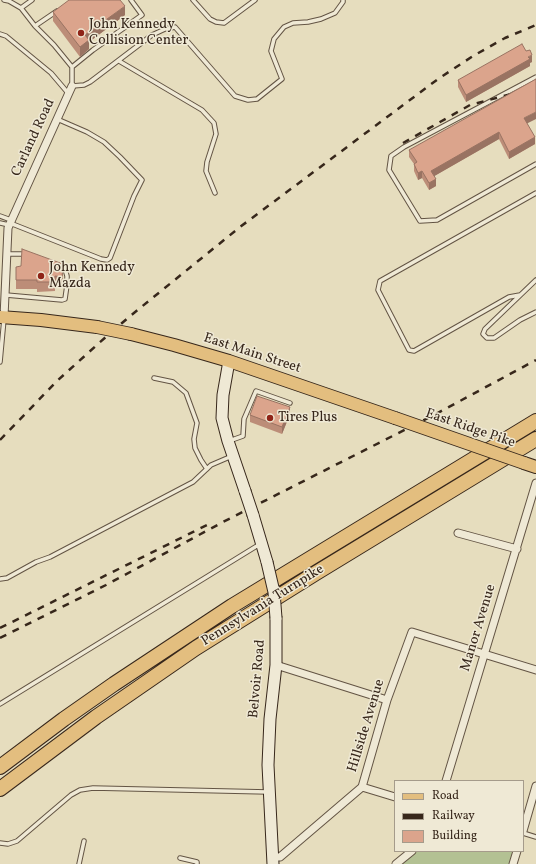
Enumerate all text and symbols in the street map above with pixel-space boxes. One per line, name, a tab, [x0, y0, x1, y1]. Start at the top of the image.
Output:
place label: John Kennedy Collision Center	[89, 17, 188, 50]
marker: John Kennedy Collision Center	[76, 28, 86, 38]
street label: Carland Road	[9, 96, 59, 180]
place label: John Kennedy Mazda	[49, 260, 135, 292]
marker: John Kennedy Mazda	[36, 271, 46, 281]
street label: East Main Street	[201, 330, 303, 378]
street label: East Ridge Pike	[423, 406, 517, 452]
place label: Tires Plus	[278, 410, 337, 426]
marker: Tires Plus	[265, 413, 275, 423]
street label: Pennsylvania Turnpike	[199, 561, 327, 651]
street label: Manor Avenue	[458, 582, 500, 674]
street label: Belvoir Road	[246, 639, 270, 719]
street label: Hillside Avenue	[345, 677, 389, 775]
legend	[394, 780, 524, 852]
text: Road	[432, 788, 459, 804]
text: Railway	[432, 808, 475, 824]
text: Building	[432, 828, 477, 844]

